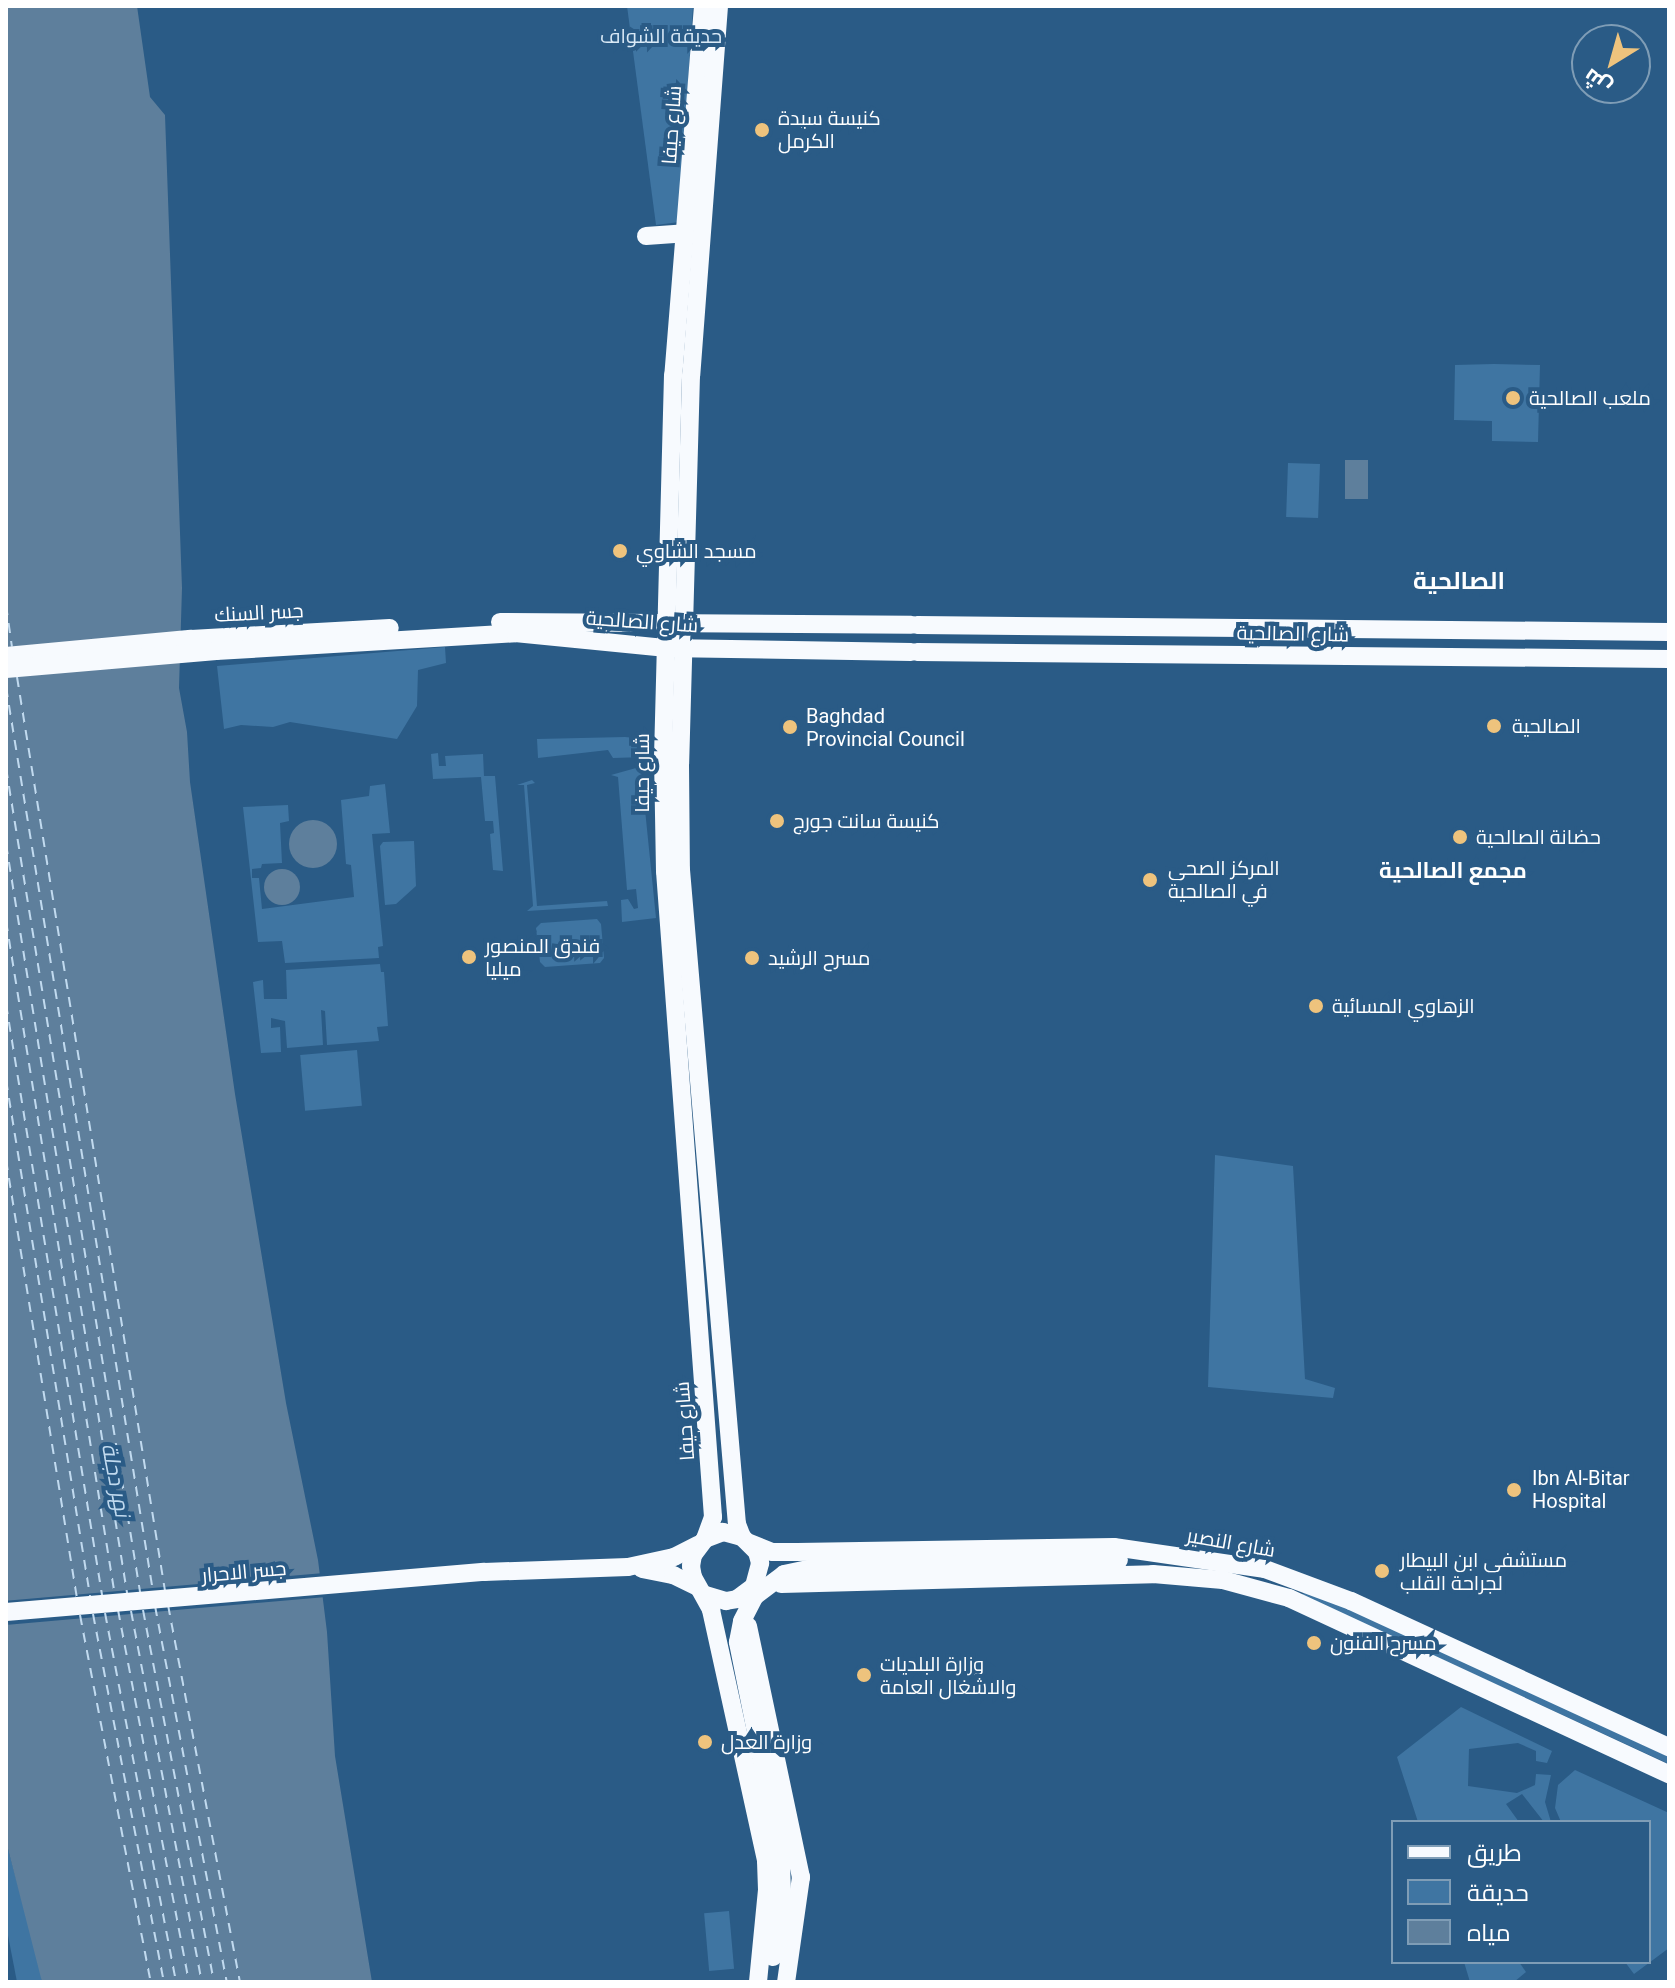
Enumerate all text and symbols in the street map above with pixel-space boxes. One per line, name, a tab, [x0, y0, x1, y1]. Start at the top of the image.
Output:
park label: حديقة الشواف	[600, 24, 722, 48]
north arrow	[1571, 24, 1651, 104]
text: ش	[1579, 63, 1616, 100]
street label: شارع حيفا	[657, 85, 687, 165]
place label: كنيسة سيدة الكرمل	[778, 106, 881, 153]
marker: كنيسة سيدة الكرمل	[753, 121, 771, 139]
place label: ملعب الصالحية	[1529, 386, 1651, 410]
marker: ملعب الصالحية	[1504, 389, 1522, 407]
place label: مسجد الشاوي	[636, 539, 757, 563]
marker: مسجد الشاوي	[611, 542, 629, 560]
district label: الصالحية	[1413, 568, 1505, 596]
street label: جسر السنك	[214, 599, 304, 627]
street label: شارع الصالحية	[585, 606, 699, 638]
street label: شارع الصالحية	[1237, 621, 1349, 647]
place label: Baghdad Provincial Council	[806, 704, 965, 751]
place label: الصالحية	[1512, 714, 1581, 738]
marker: الصالحية	[1483, 715, 1505, 737]
marker: Baghdad Provincial Council	[781, 718, 799, 736]
street label: شارع حيفا	[630, 733, 654, 813]
place label: كنيسة سانت جورج	[793, 809, 940, 833]
marker: كنيسة سانت جورج	[768, 812, 786, 830]
place label: حضانة الصالحية	[1476, 825, 1601, 849]
marker: حضانة الصالحية	[1451, 828, 1469, 846]
place label: المركز الصحي في الصالحية	[1168, 856, 1280, 903]
district label: مجمع الصالحية	[1379, 858, 1527, 884]
marker: المركز الصحي في الصالحية	[1139, 869, 1161, 891]
place label: فندق المنصور ميليا	[485, 934, 600, 981]
place label: مسرح الرشيد	[768, 946, 870, 970]
marker: فندق المنصور ميليا	[460, 948, 478, 966]
marker: مسرح الرشيد	[743, 949, 761, 967]
place label: الزهاوي المسائية	[1332, 994, 1475, 1018]
marker: الزهاوي المسائية	[1307, 997, 1325, 1015]
street label: شارع حيفا	[670, 1381, 700, 1461]
water label: نهر دجلة	[96, 1441, 136, 1519]
place label: Ibn Al-Bitar Hospital	[1532, 1466, 1630, 1513]
marker: Ibn Al-Bitar Hospital	[1503, 1479, 1525, 1501]
street label: شارع النصیر	[1185, 1523, 1277, 1563]
place label: مستشفى ابن البيطار لجراحة القلب	[1400, 1548, 1567, 1595]
street label: جسر الاحرار	[201, 1556, 287, 1588]
marker: مستشفى ابن البيطار لجراحة القلب	[1371, 1560, 1393, 1582]
place label: مسرح الفنون	[1330, 1631, 1437, 1655]
marker: مسرح الفنون	[1305, 1634, 1323, 1652]
place label: وزارة البلديات والاشغال العامة	[880, 1652, 1017, 1699]
marker: وزارة البلديات والاشغال العامة	[855, 1666, 873, 1684]
place label: وزارة العدل	[721, 1730, 812, 1754]
marker: وزارة العدل	[696, 1733, 714, 1751]
legend	[1391, 1820, 1651, 1964]
text: طريق	[1467, 1839, 1522, 1867]
text: حديقة	[1467, 1879, 1529, 1907]
text: مياه	[1467, 1919, 1511, 1947]

